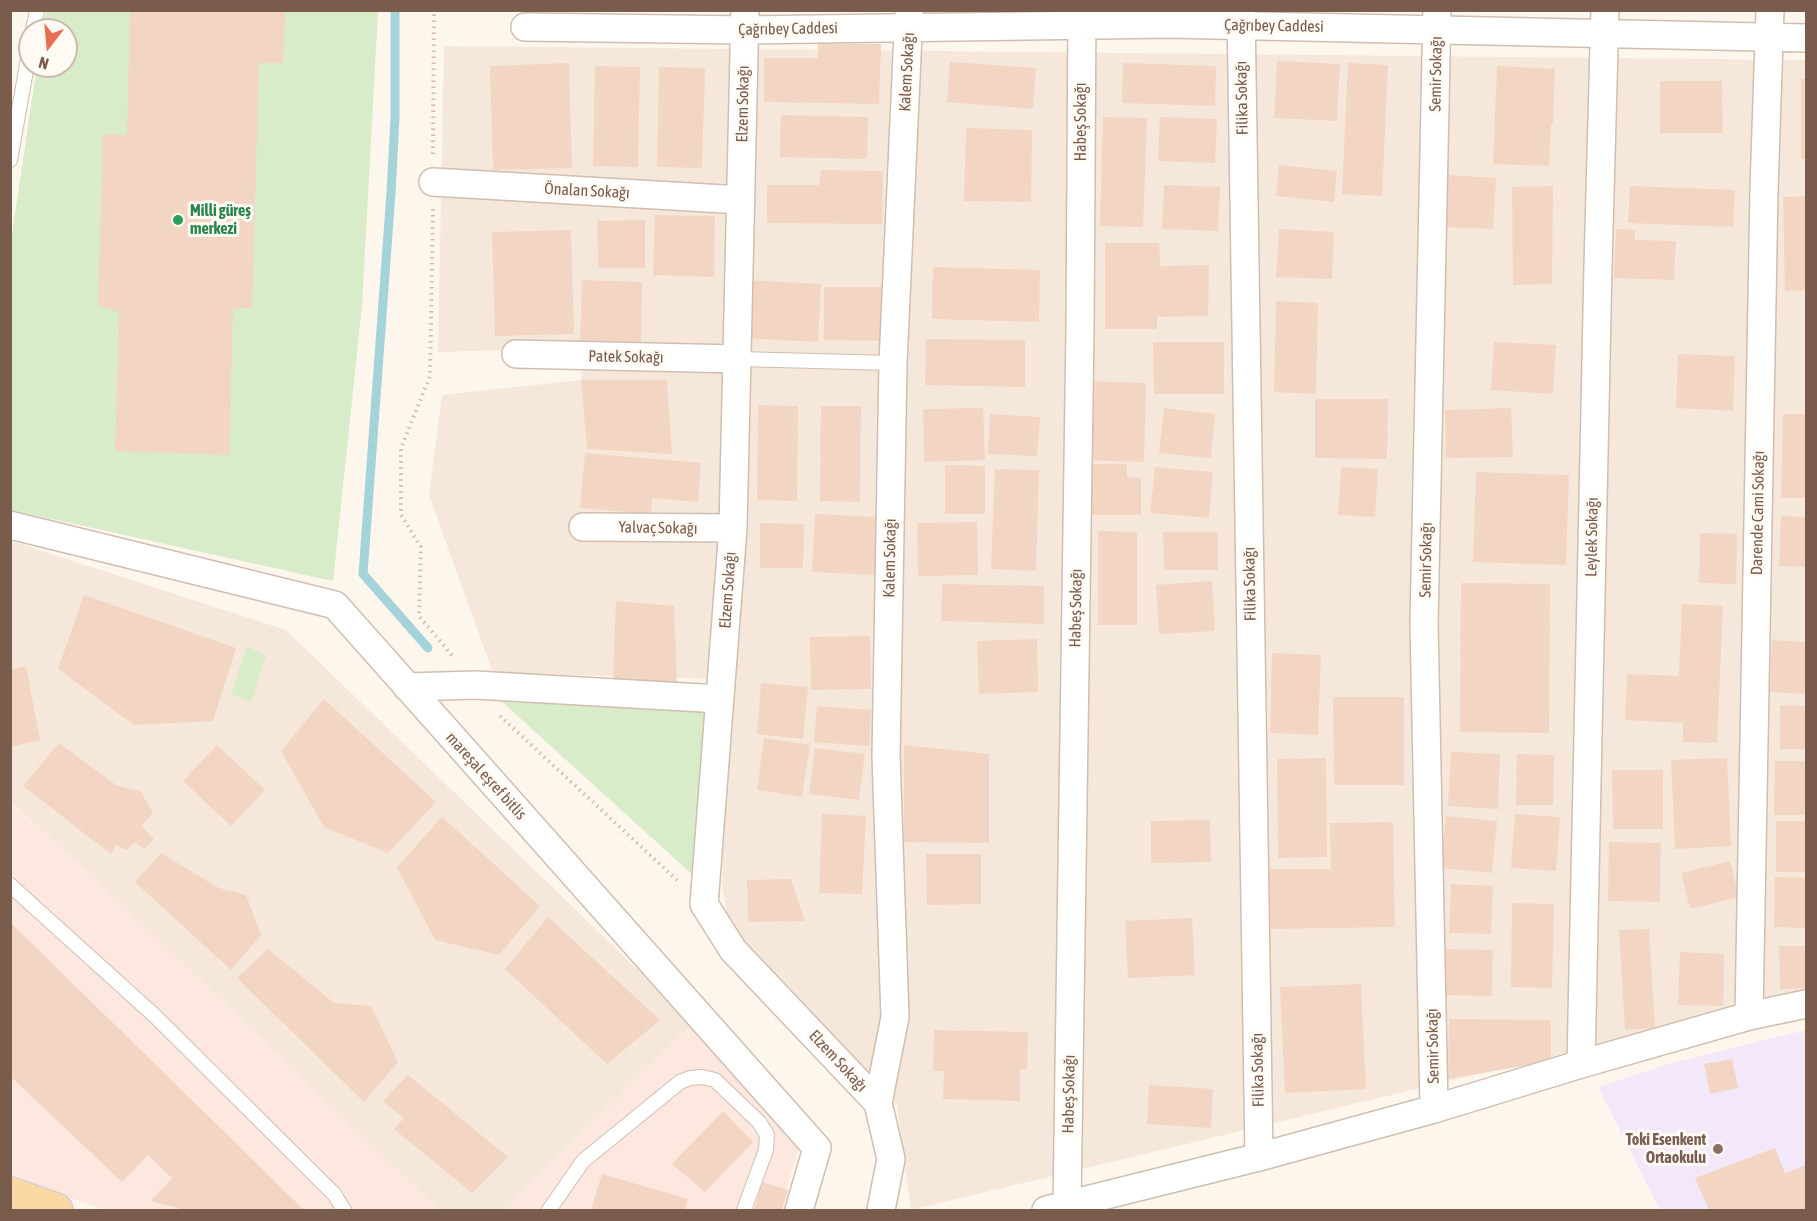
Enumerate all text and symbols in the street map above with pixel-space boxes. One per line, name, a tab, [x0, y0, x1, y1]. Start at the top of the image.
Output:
street label: Çağrıbey Caddesi	[1224, 16, 1324, 36]
north arrow	[18, 18, 78, 78]
street label: Çağrıbey Caddesi	[738, 19, 838, 39]
street label: Kalem Sokağı	[895, 32, 919, 112]
street label: Semir Sokağı	[1426, 36, 1446, 112]
text: N	[37, 53, 51, 73]
street label: Filika Sokağı	[1232, 61, 1252, 135]
street label: Elzem Sokağı	[733, 65, 753, 143]
street label: Habeş Sokağı	[1071, 83, 1091, 161]
street label: Önalan Sokağı	[544, 179, 630, 203]
place label: Milli güreş merkezi	[190, 201, 251, 239]
marker: Milli güreş merkezi	[171, 213, 185, 227]
street label: Patek Sokağı	[588, 347, 664, 367]
street label: Darende Cami Sokağı	[1747, 451, 1769, 575]
street label: Leylek Sokağı	[1582, 497, 1602, 577]
street label: Yalvaç Sokağı	[618, 518, 698, 538]
street label: Kalem Sokağı	[880, 518, 900, 598]
street label: Semir Sokağı	[1416, 522, 1436, 598]
street label: Filika Sokağı	[1240, 547, 1260, 621]
street label: Elzem Sokağı	[716, 551, 740, 629]
street label: Habeş Sokağı	[1066, 568, 1086, 648]
street label: mareşal eşref bitlis	[442, 728, 530, 824]
street label: Semir Sokağı	[1423, 1008, 1443, 1084]
street label: Elzem Sokağı	[805, 1026, 871, 1096]
street label: Filika Sokağı	[1248, 1033, 1268, 1107]
street label: Habeş Sokağı	[1059, 1054, 1079, 1134]
place label: Toki Esenkent Ortaokulu	[1626, 1130, 1706, 1168]
marker: Toki Esenkent Ortaokulu	[1711, 1142, 1725, 1156]

